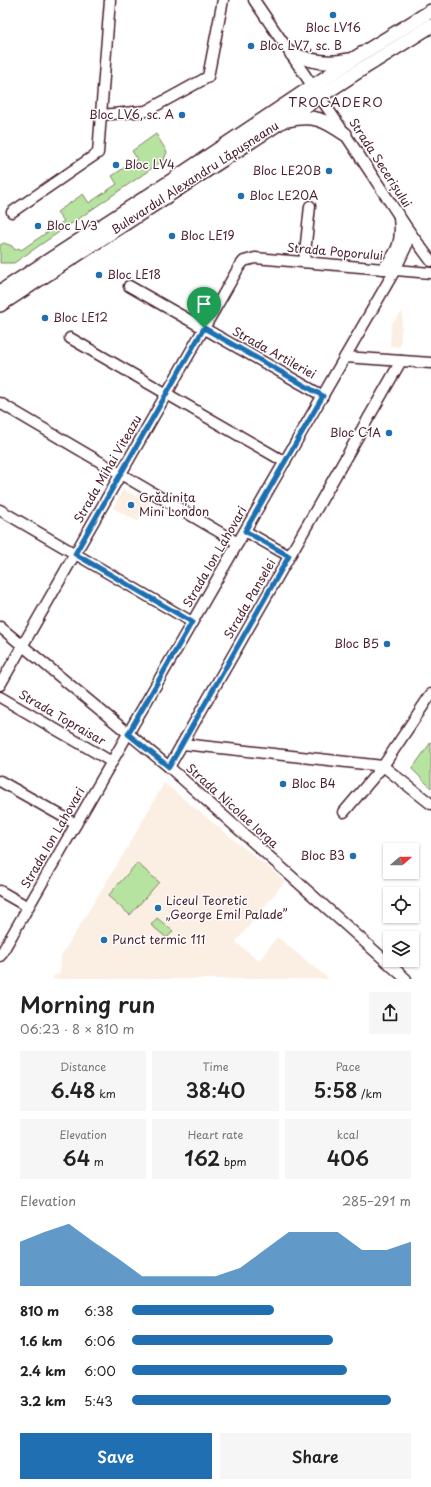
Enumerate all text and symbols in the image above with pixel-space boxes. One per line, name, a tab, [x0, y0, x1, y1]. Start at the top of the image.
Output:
marker: Bloc LV16	[328, 10, 338, 20]
place label: Bloc LV16	[305, 18, 361, 36]
place label: Bloc LV7, sc. B	[259, 36, 342, 54]
marker: Bloc LV7, sc. B	[246, 41, 256, 51]
district label: TROCADERO	[288, 92, 384, 111]
place label: Bloc LV6, sc. A	[89, 105, 174, 123]
marker: Bloc LV6, sc. A	[177, 110, 187, 120]
street label: Strada Secerișului	[345, 114, 417, 211]
street label: Bulevardul Alexandru Lăpușneanu	[107, 116, 282, 238]
place label: Bloc LV4	[124, 155, 175, 173]
marker: Bloc LV4	[111, 160, 121, 170]
place label: Bloc LE20B	[252, 161, 321, 179]
marker: Bloc LE20B	[324, 166, 334, 176]
place label: Bloc LE20A	[249, 186, 318, 204]
marker: Bloc LE20A	[236, 191, 246, 201]
place label: Bloc LV3	[46, 216, 98, 234]
marker: Bloc LV3	[33, 221, 43, 231]
place label: Bloc LE19	[180, 226, 234, 244]
marker: Bloc LE19	[167, 231, 177, 241]
street label: Strada Poporului	[286, 238, 384, 264]
place label: Bloc LE18	[107, 265, 161, 283]
marker: Bloc LE18	[94, 270, 104, 280]
pin	[187, 287, 221, 328]
icon: arrive	[193, 293, 215, 315]
place label: Bloc LE12	[53, 308, 108, 326]
marker: Bloc LE12	[40, 313, 50, 323]
street label: Strada Artileriei	[229, 322, 320, 383]
street label: Strada Mihai Viteazu	[69, 411, 145, 526]
place label: Bloc C1A	[330, 423, 381, 441]
marker: Bloc C1A	[384, 428, 394, 438]
place label: Grădinița Mini London	[139, 488, 209, 520]
marker: Grădinița Mini London	[126, 500, 136, 510]
street label: Strada Ion Lahovari	[178, 503, 250, 610]
street label: Strada Panselei	[219, 555, 279, 642]
place label: Bloc B5	[334, 634, 379, 652]
marker: Bloc B5	[382, 639, 392, 649]
street label: Strada Topraisar	[16, 685, 110, 750]
street label: Strada Nicolae Iorga	[182, 759, 283, 852]
place label: Bloc B4	[291, 774, 336, 792]
marker: Bloc B4	[278, 779, 288, 789]
street label: Strada Ion Lahovari	[16, 784, 88, 891]
north arrow	[383, 843, 419, 879]
map controls	[383, 843, 419, 967]
place label: Bloc B3	[300, 846, 345, 864]
marker: Bloc B3	[348, 851, 358, 861]
button: locate	[383, 887, 419, 923]
place label: Liceul Teoretic „George Emil Palade”	[166, 891, 288, 923]
marker: Liceul Teoretic „George Emil Palade”	[153, 903, 163, 913]
place label: Punct termic 111	[112, 930, 205, 948]
button: layers	[383, 931, 419, 967]
marker: Punct termic 111	[99, 935, 109, 945]
text: Morning run	[20, 987, 155, 1020]
button: share	[369, 992, 411, 1034]
text: 06:23 · 8 × 810 m	[20, 1019, 134, 1038]
text: Distance	[60, 1058, 106, 1075]
text: Time	[202, 1058, 228, 1075]
text: Pace	[335, 1058, 360, 1075]
text: 6.48	[51, 1075, 96, 1105]
text: 38:40	[186, 1075, 245, 1105]
text: 5:58	[314, 1075, 358, 1105]
text: km	[96, 1085, 116, 1102]
text: /km	[358, 1085, 382, 1102]
text: Elevation	[59, 1126, 107, 1143]
text: Heart rate	[188, 1126, 243, 1143]
text: kcal	[337, 1126, 359, 1143]
text: 64	[63, 1143, 90, 1173]
text: 162	[184, 1143, 220, 1173]
text: 406	[327, 1143, 369, 1173]
text: m	[90, 1153, 104, 1170]
text: bpm	[220, 1153, 247, 1170]
text: Elevation	[20, 1191, 76, 1210]
text: 285–291 m	[342, 1191, 411, 1210]
text: 810 m	[20, 1301, 59, 1320]
text: 6:38	[84, 1301, 114, 1320]
text: 1.6 km	[20, 1331, 62, 1350]
text: 6:06	[84, 1331, 115, 1350]
text: 2.4 km	[20, 1361, 66, 1380]
text: 6:00	[84, 1361, 116, 1380]
text: 3.2 km	[20, 1391, 66, 1410]
text: 5:43	[84, 1391, 113, 1410]
button: Save	[20, 1433, 212, 1479]
button: Share	[220, 1433, 411, 1479]

